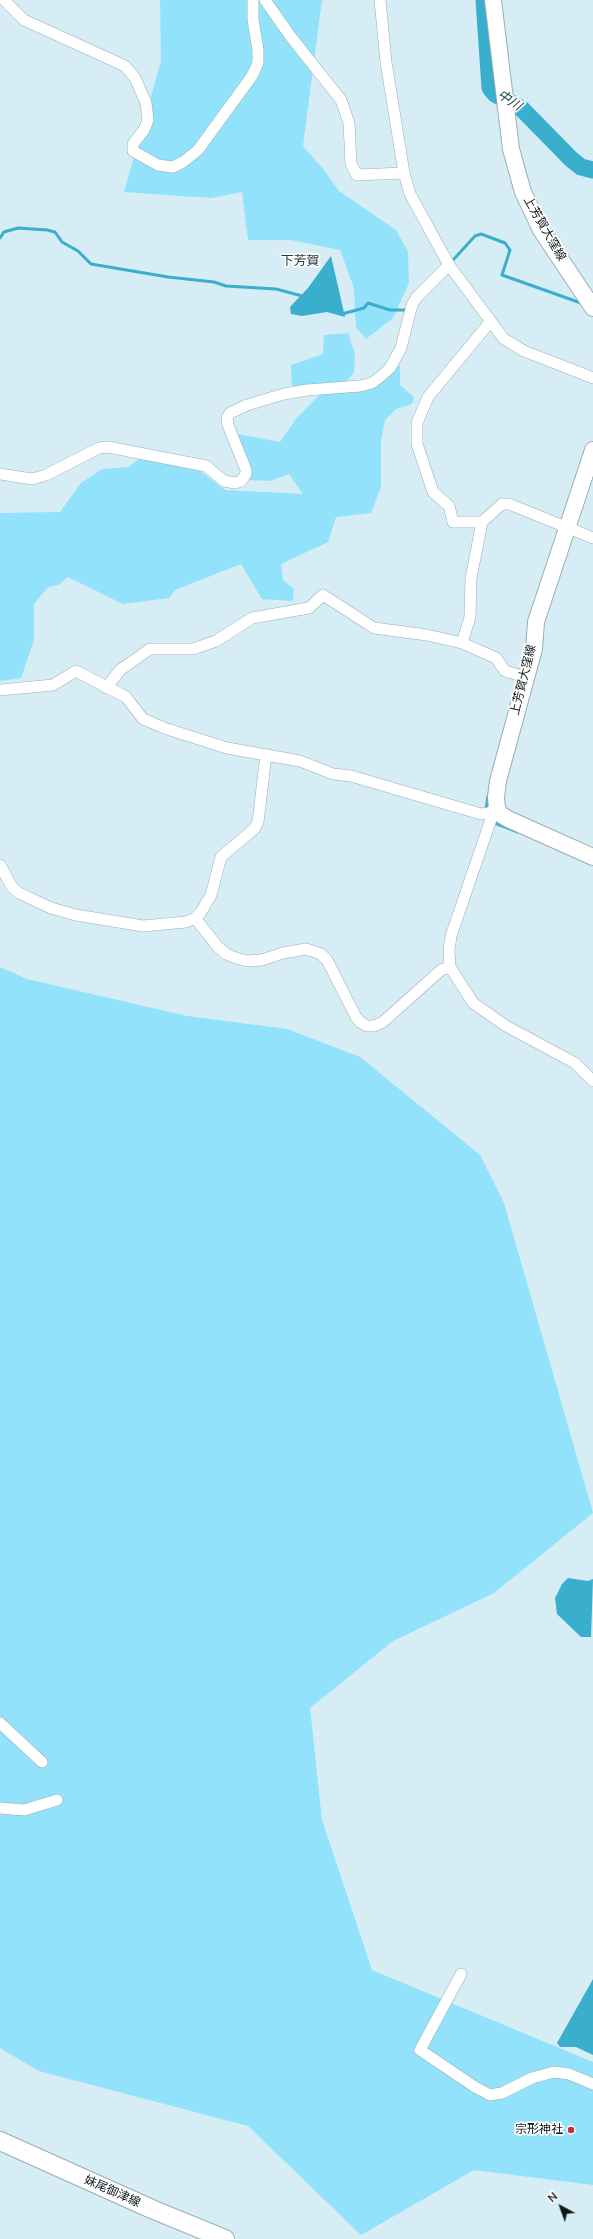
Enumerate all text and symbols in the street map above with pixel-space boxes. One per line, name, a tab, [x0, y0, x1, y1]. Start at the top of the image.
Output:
water label: 中川	[494, 87, 524, 115]
street label: 上芳賀大窪線	[520, 194, 568, 264]
district label: 下芳賀	[281, 254, 319, 270]
street label: 上芳賀大窪線	[508, 643, 540, 717]
place label: 宗形神社	[515, 2123, 563, 2137]
marker: 宗形神社	[566, 2125, 576, 2135]
street label: 妹尾御津線	[82, 2173, 142, 2211]
north arrow	[541, 2187, 581, 2227]
text: N	[545, 2189, 561, 2206]

